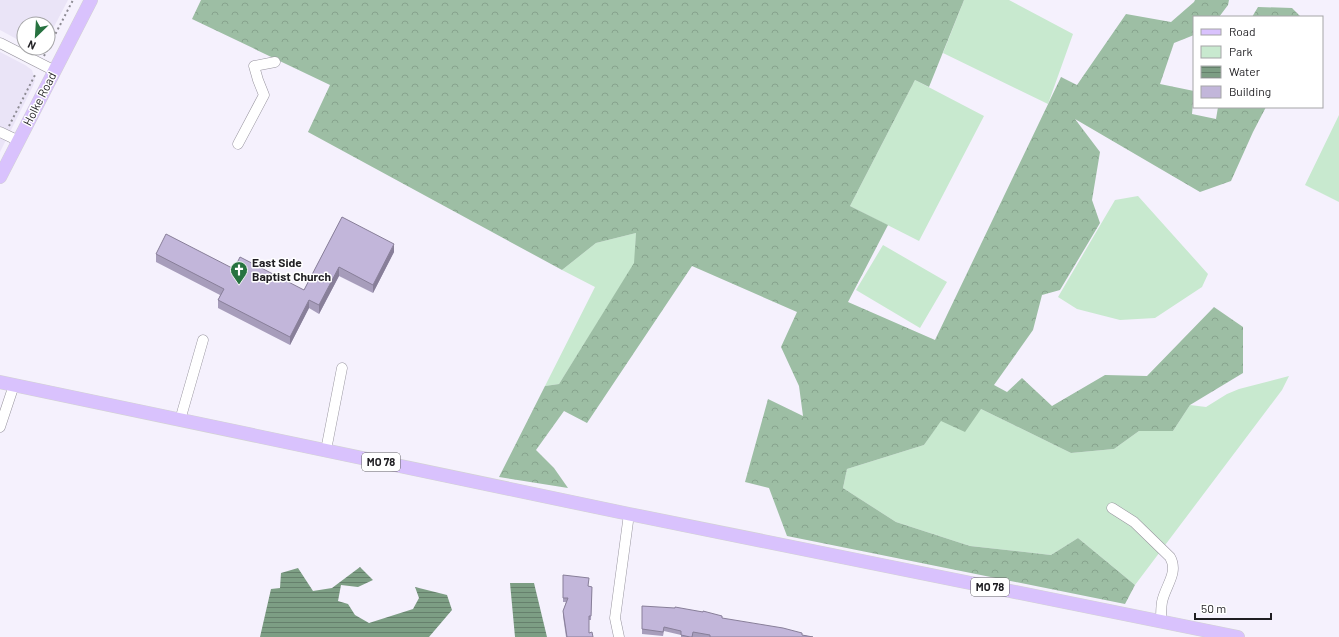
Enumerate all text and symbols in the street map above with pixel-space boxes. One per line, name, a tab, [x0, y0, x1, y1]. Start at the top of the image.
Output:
north arrow	[16, 16, 56, 56]
legend	[1193, 16, 1323, 108]
text: Road	[1229, 24, 1256, 38]
text: N	[25, 38, 38, 53]
text: Park	[1229, 44, 1253, 58]
text: Water	[1229, 64, 1261, 78]
street label: Holke Road	[20, 69, 59, 128]
text: Building	[1229, 84, 1271, 98]
place label: East Side Baptist Church	[252, 255, 331, 283]
church icon: East Side Baptist Church	[229, 260, 249, 285]
road number: MO 78	[362, 453, 400, 471]
road number: MO 78	[971, 578, 1009, 596]
scale bar	[1195, 595, 1271, 621]
text: 50 m	[1201, 601, 1226, 615]

